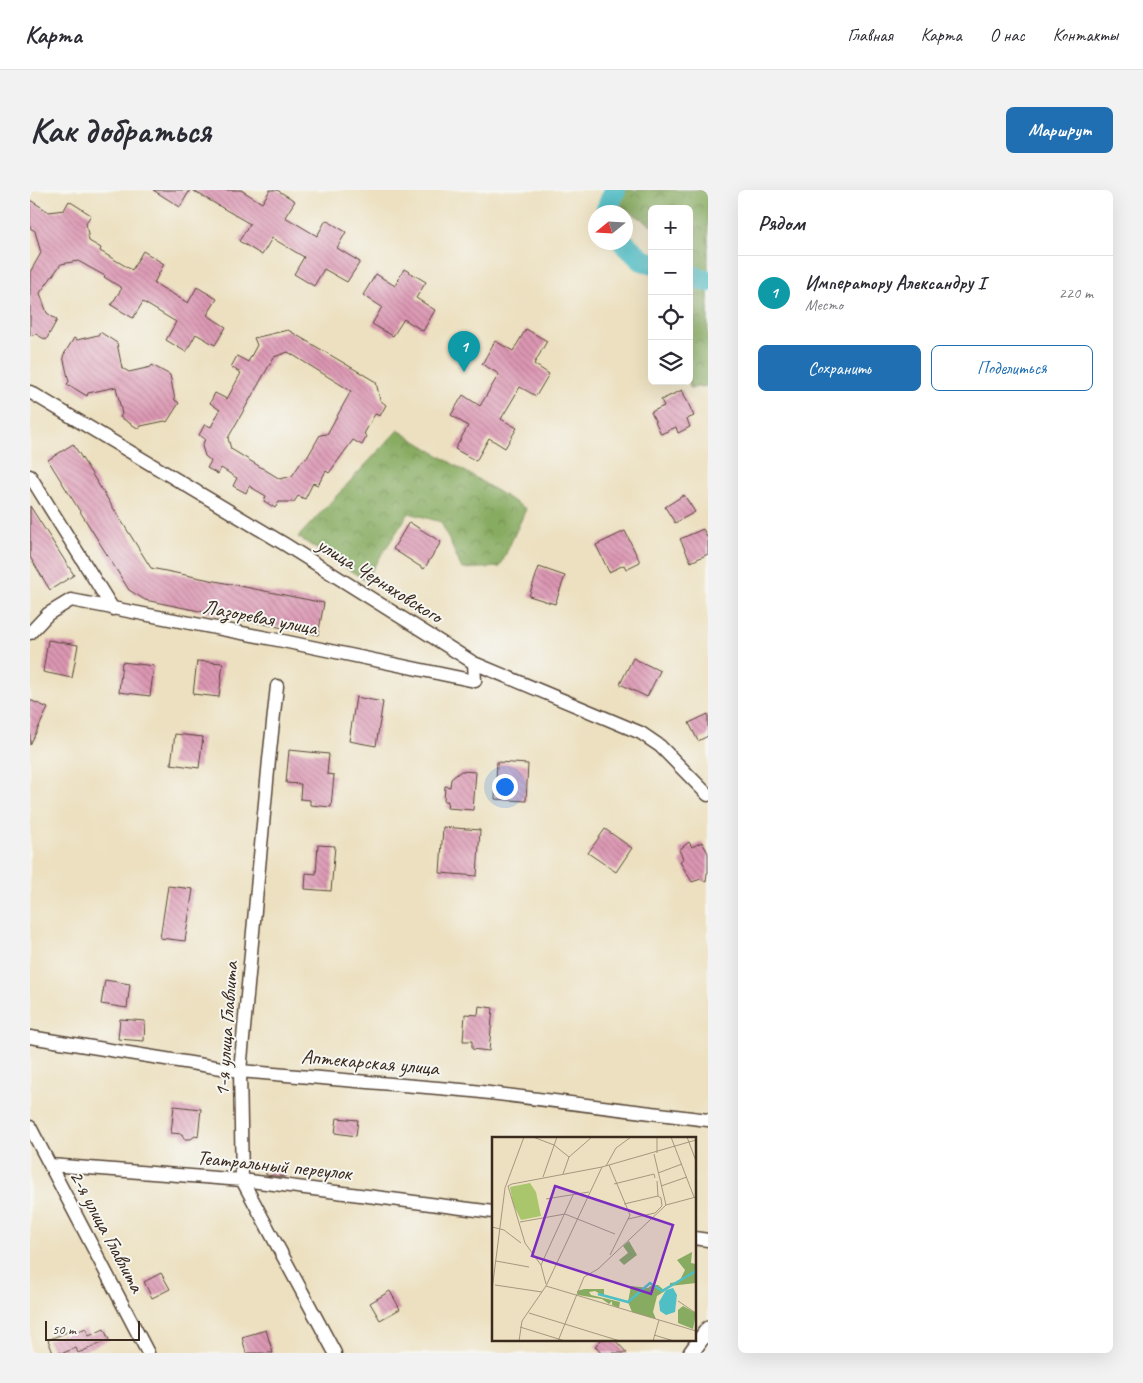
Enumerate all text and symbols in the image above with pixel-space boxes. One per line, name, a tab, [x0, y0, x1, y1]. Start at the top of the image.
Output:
text: Карта	[25, 20, 82, 50]
text: Главная	[848, 24, 893, 46]
text: Карта	[921, 24, 962, 46]
text: О нас	[990, 24, 1025, 46]
text: Контакты	[1053, 24, 1118, 46]
button: Маршрут	[1006, 107, 1113, 153]
text: Как добраться	[30, 108, 211, 153]
north arrow	[588, 205, 633, 250]
map controls	[648, 205, 693, 385]
button: +	[648, 205, 693, 250]
text: Рядом	[758, 210, 805, 236]
button: −	[648, 250, 693, 295]
text: Императору Александру I	[805, 271, 985, 295]
text: 1	[770, 283, 778, 303]
text: 220 m	[1059, 283, 1093, 303]
button: locate	[648, 295, 693, 340]
text: Место	[805, 295, 843, 315]
pin: 1	[448, 331, 480, 372]
button: layers	[648, 340, 693, 385]
button: Сохранить	[758, 345, 921, 391]
button: Поделиться	[931, 345, 1093, 391]
street label: улица Черняховского	[311, 530, 450, 630]
street label: Лазоревая улица	[200, 593, 321, 642]
your location	[492, 774, 518, 800]
street label: 1-я улица Главлита	[208, 959, 244, 1097]
street label: Аптекарская улица	[300, 1043, 442, 1081]
inset map	[492, 1137, 696, 1340]
street label: Театральный переулок	[196, 1144, 355, 1186]
street label: 2-я улица Главлита	[64, 1165, 151, 1298]
scale bar	[45, 1318, 140, 1341]
text: 50 m	[52, 1321, 76, 1338]

